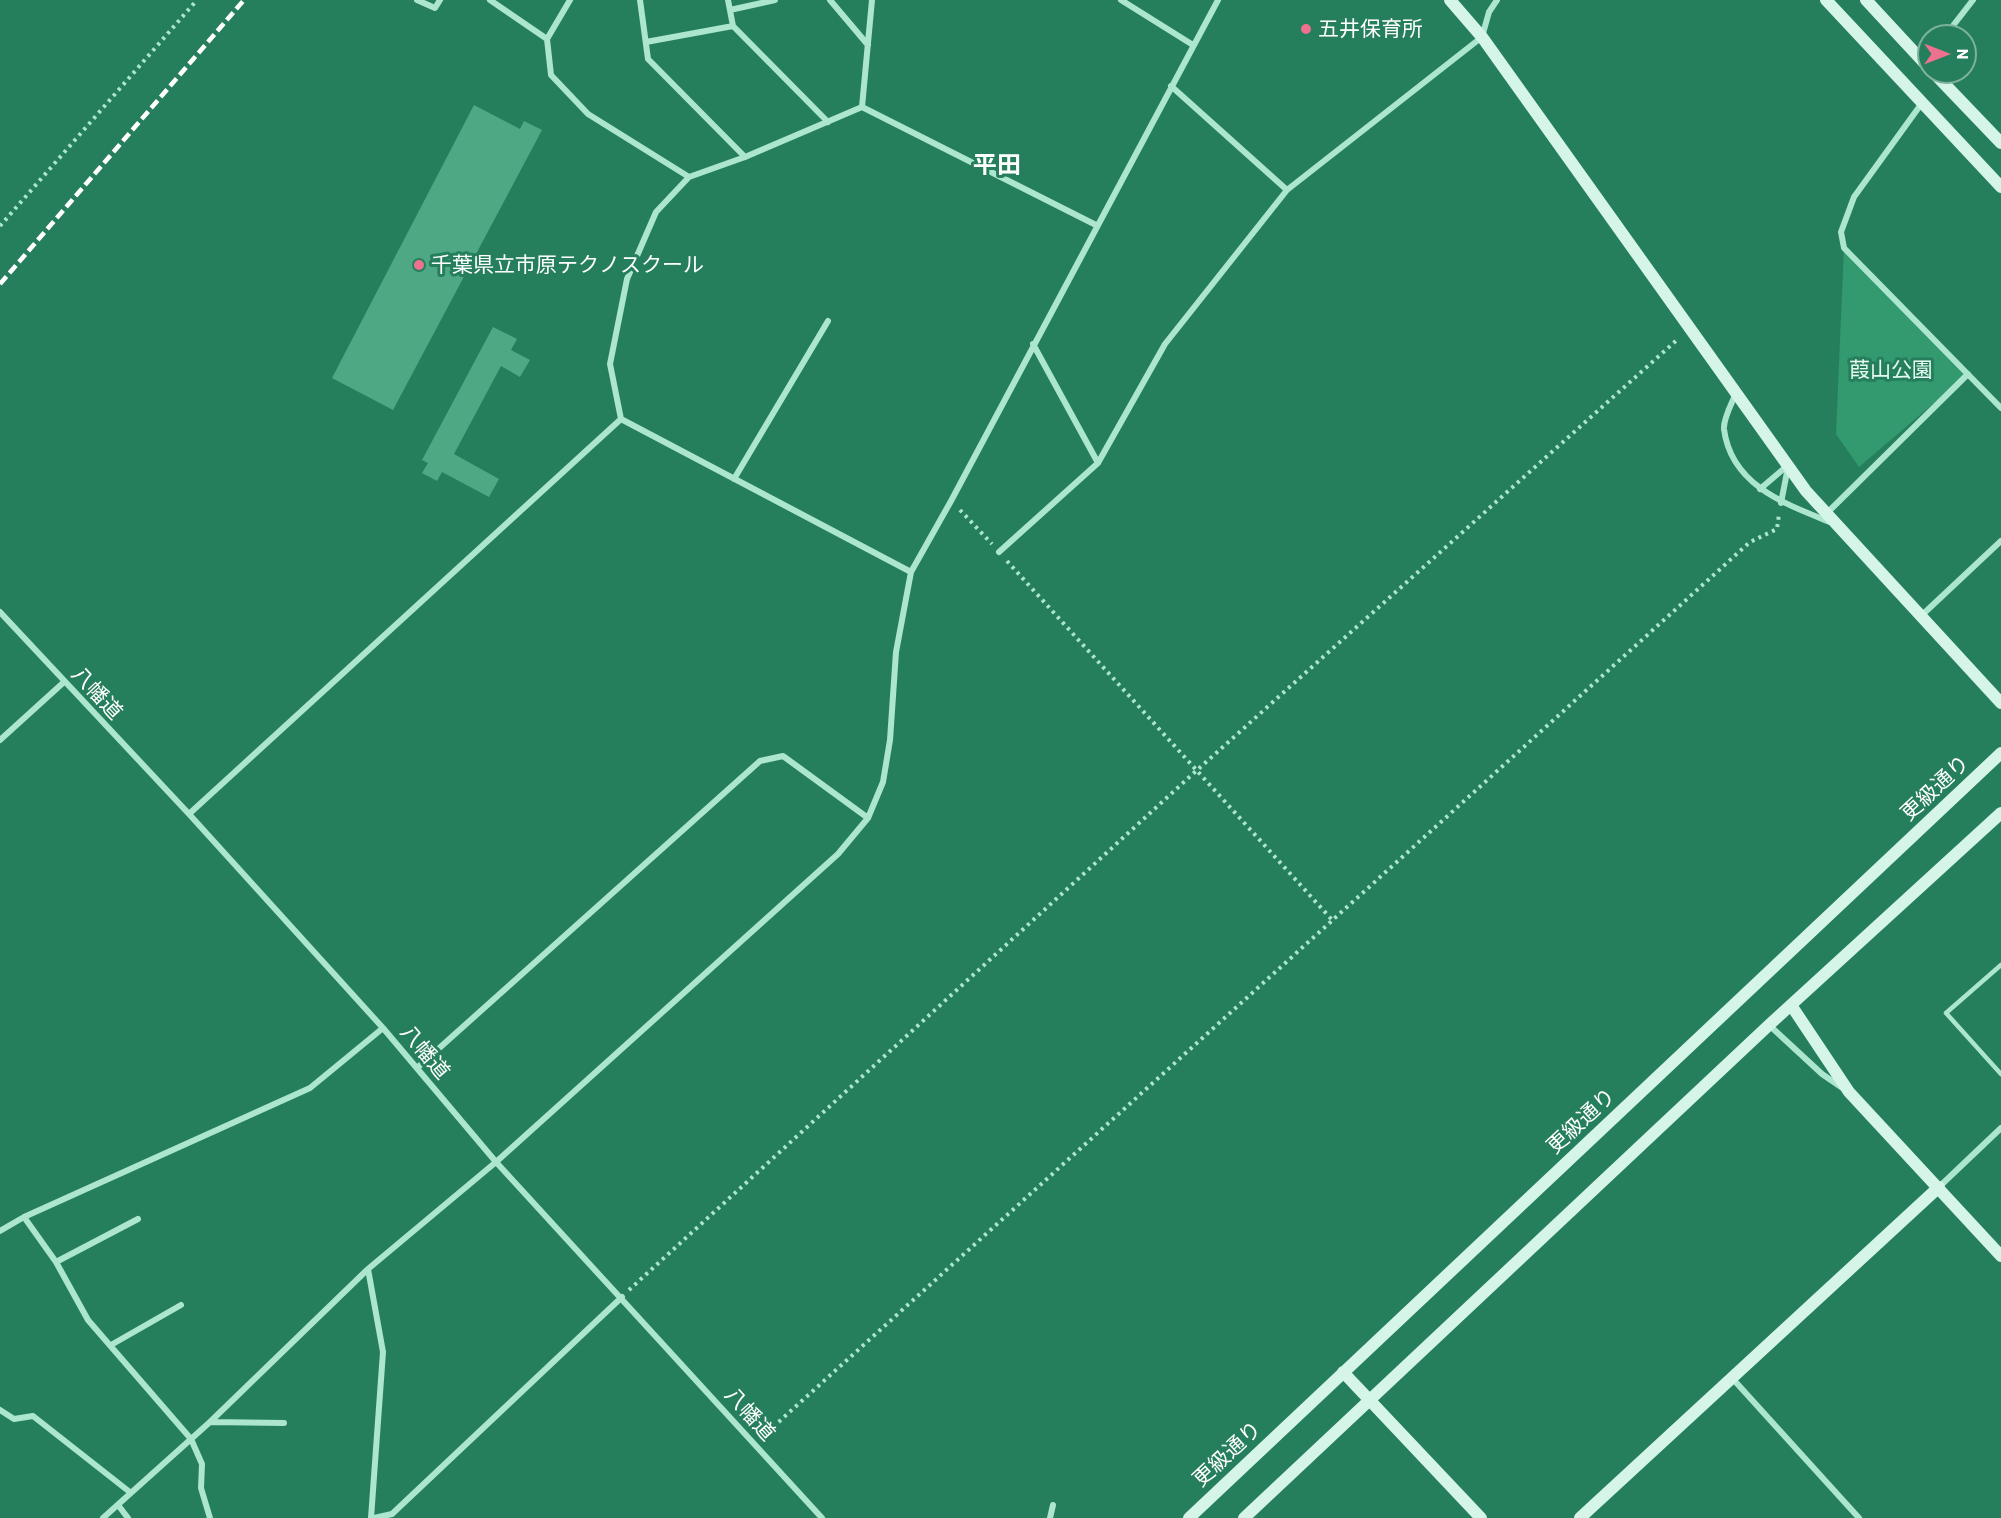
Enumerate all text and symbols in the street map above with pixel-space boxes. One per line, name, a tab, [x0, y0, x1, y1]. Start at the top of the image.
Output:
place label: 五井保育所	[1318, 16, 1423, 42]
marker: 五井保育所	[1299, 22, 1313, 36]
north arrow	[1917, 24, 1977, 84]
text: N	[1954, 49, 1973, 59]
district label: 平田	[973, 151, 1021, 179]
place label: 千葉県立市原テクノスクール	[431, 252, 704, 278]
marker: 千葉県立市原テクノスクール	[412, 258, 426, 272]
park label: 葭山公園	[1849, 357, 1933, 383]
street label: 八幡道	[66, 661, 128, 725]
street label: 更級通り	[1896, 750, 1974, 826]
street label: 八幡道	[395, 1020, 455, 1084]
street label: 更級通り	[1542, 1083, 1620, 1159]
street label: 八幡道	[720, 1382, 780, 1446]
street label: 更級通り	[1188, 1416, 1266, 1492]

